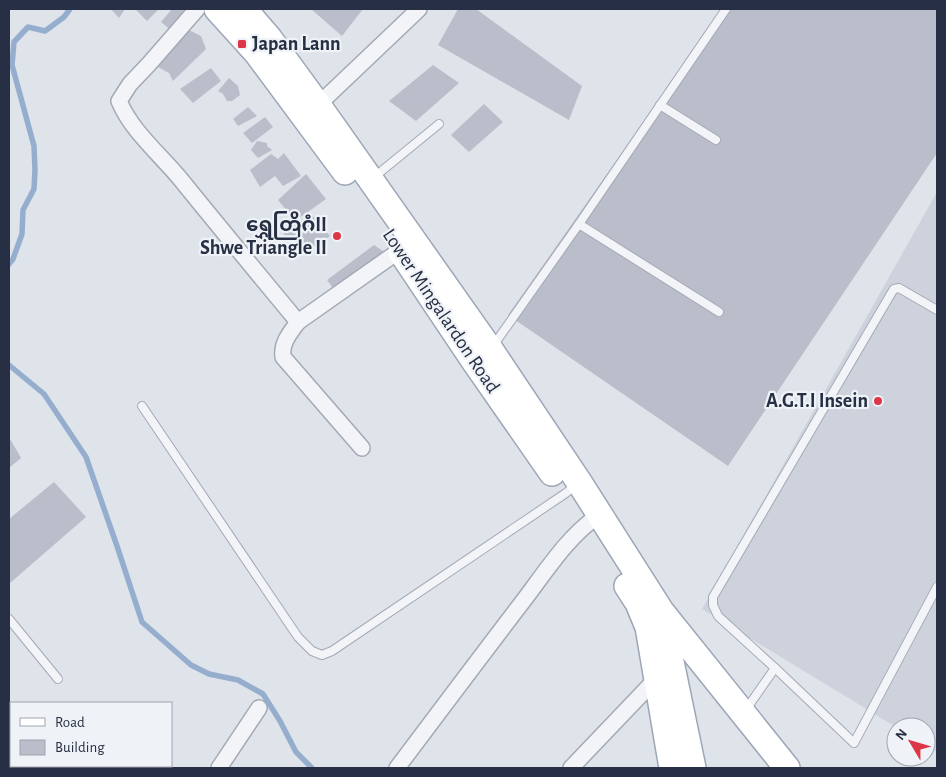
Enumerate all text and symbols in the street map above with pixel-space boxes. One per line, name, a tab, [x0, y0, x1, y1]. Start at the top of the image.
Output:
place label: Japan Lann	[252, 34, 341, 54]
marker: Japan Lann	[236, 38, 248, 50]
place label: ရွှေတြိဂံII Shwe Triangle II	[200, 211, 327, 258]
street label: Lower Mingalardon Road	[379, 225, 503, 397]
marker: ရွှေတြိဂံII Shwe Triangle II	[331, 230, 343, 242]
place label: A.G.T.I Insein	[766, 391, 868, 411]
marker: A.G.T.I Insein	[872, 395, 884, 407]
legend	[10, 702, 172, 767]
text: Road	[55, 715, 85, 730]
north arrow	[886, 717, 936, 767]
text: N	[893, 726, 910, 743]
text: Building	[55, 740, 105, 755]

